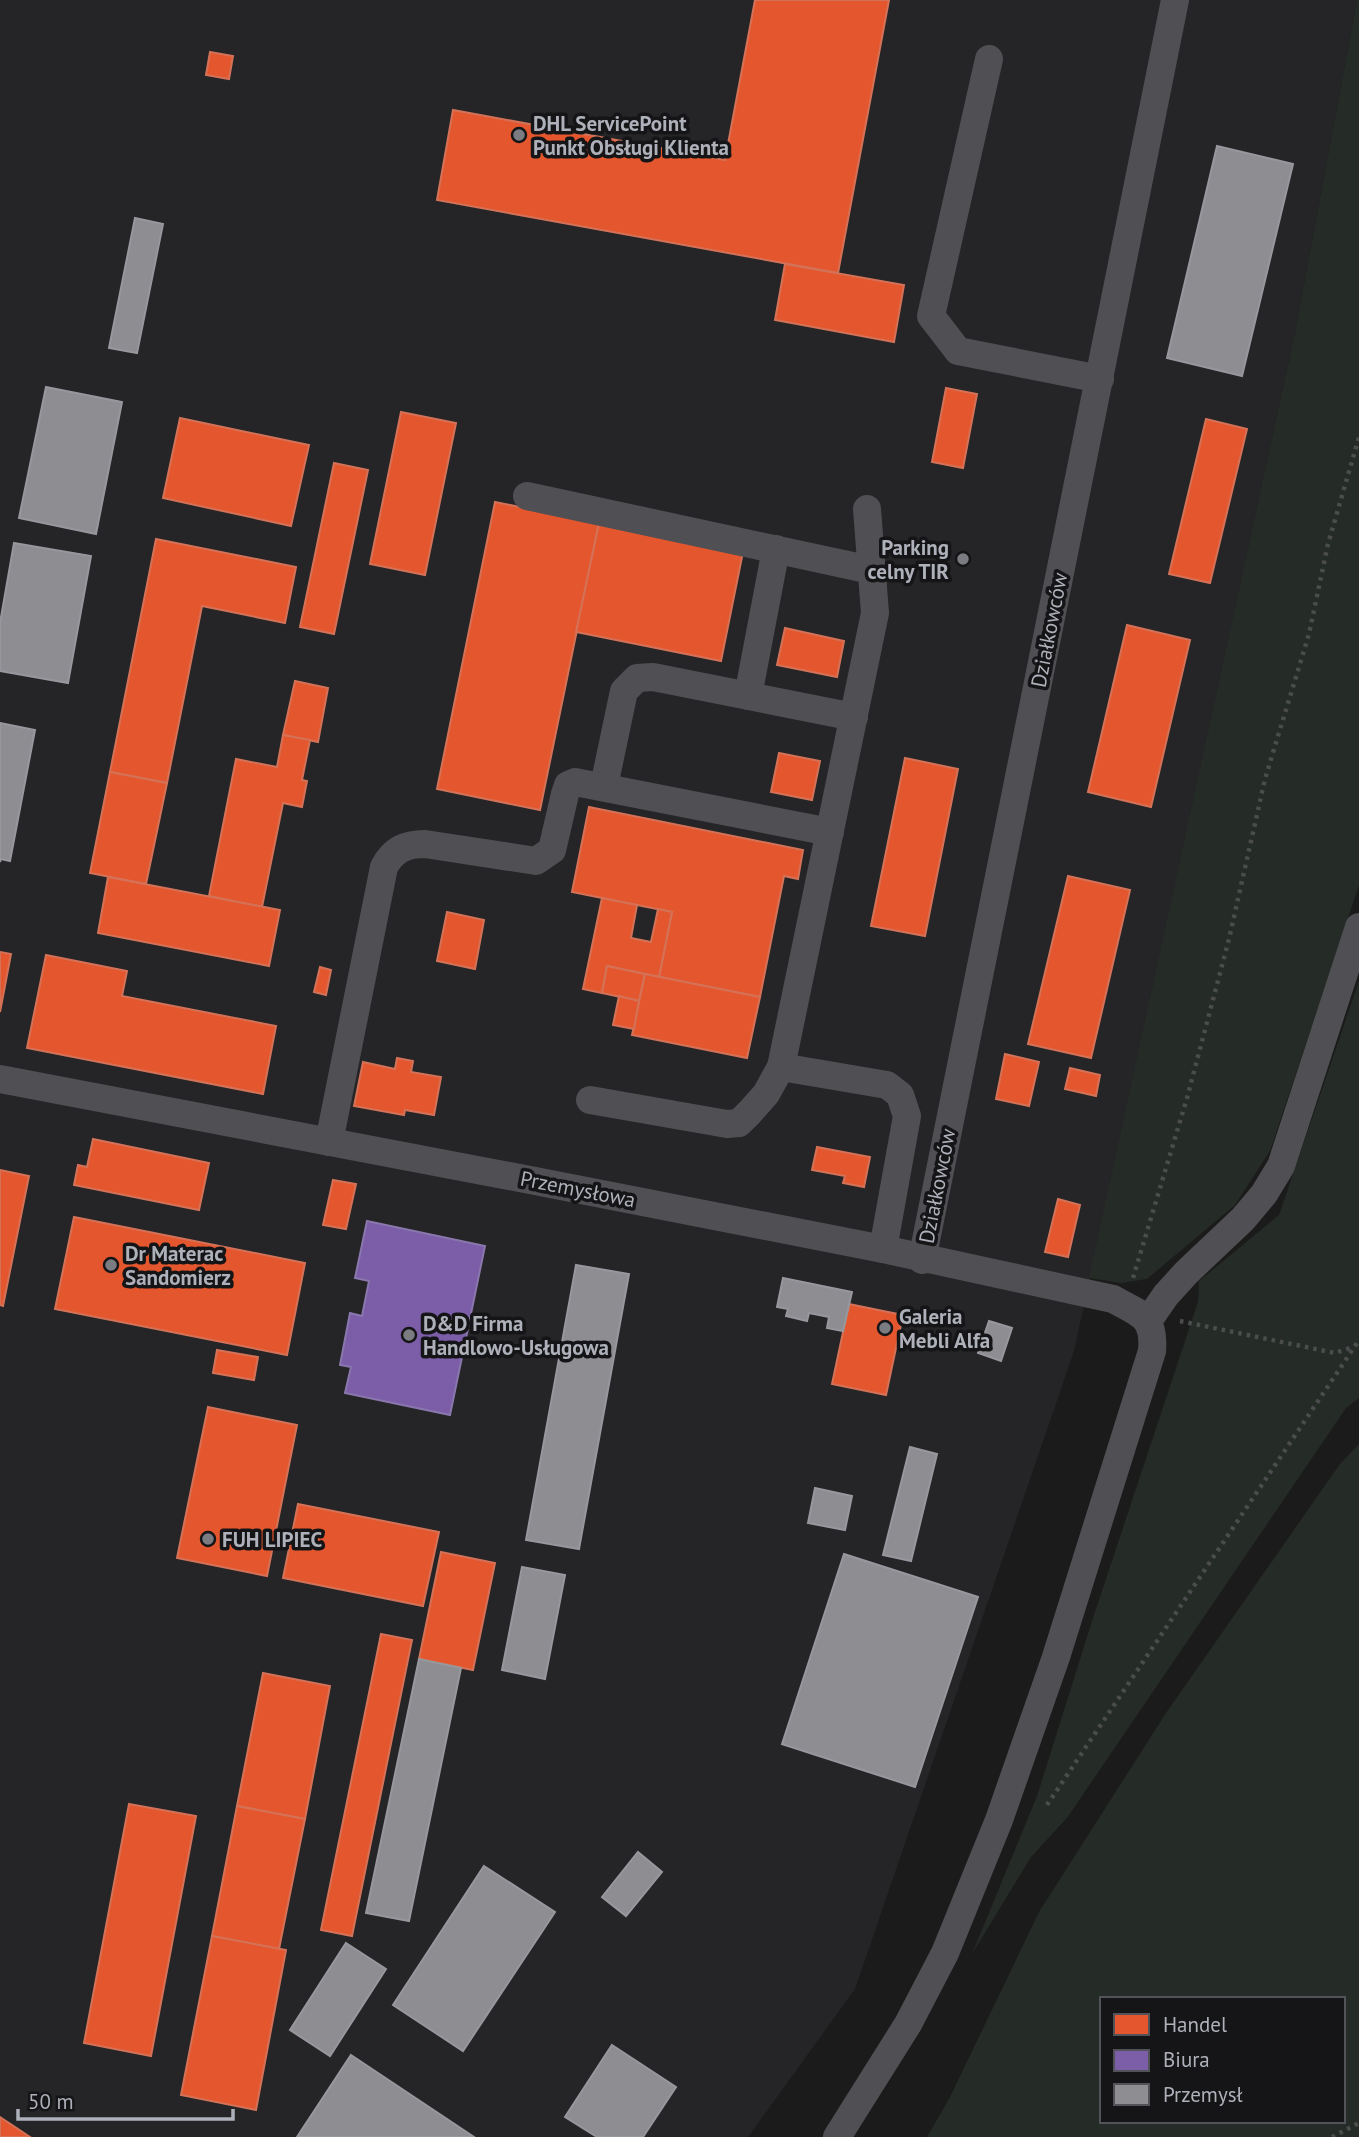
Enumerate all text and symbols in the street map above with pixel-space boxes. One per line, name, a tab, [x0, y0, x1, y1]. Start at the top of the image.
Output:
place label: DHL ServicePoint Punkt Obsługi Klienta	[533, 110, 729, 161]
marker: DHL ServicePoint Punkt Obsługi Klienta	[511, 127, 527, 143]
place label: Parking celny TIR	[868, 534, 949, 585]
marker: Parking celny TIR	[955, 551, 971, 567]
street label: Działkowców	[1025, 570, 1073, 690]
street label: Działkowców	[913, 1126, 961, 1246]
street label: Przemysłowa	[518, 1165, 638, 1213]
place label: Dr Materac Sandomierz	[125, 1240, 231, 1291]
marker: Dr Materac Sandomierz	[103, 1257, 119, 1273]
place label: Galeria Mebli Alfa	[899, 1303, 990, 1354]
place label: D&D Firma Handlowo-Usługowa	[423, 1310, 609, 1361]
marker: Galeria Mebli Alfa	[877, 1320, 893, 1336]
marker: D&D Firma Handlowo-Usługowa	[401, 1327, 417, 1343]
place label: FUH LIPIEC	[222, 1526, 323, 1553]
marker: FUH LIPIEC	[200, 1531, 216, 1547]
legend	[1100, 1997, 1345, 2123]
text: Handel	[1163, 2011, 1227, 2038]
text: Biura	[1163, 2046, 1210, 2073]
scale bar	[18, 2078, 233, 2122]
text: Przemysł	[1163, 2081, 1243, 2108]
text: 50 m	[28, 2088, 74, 2115]

